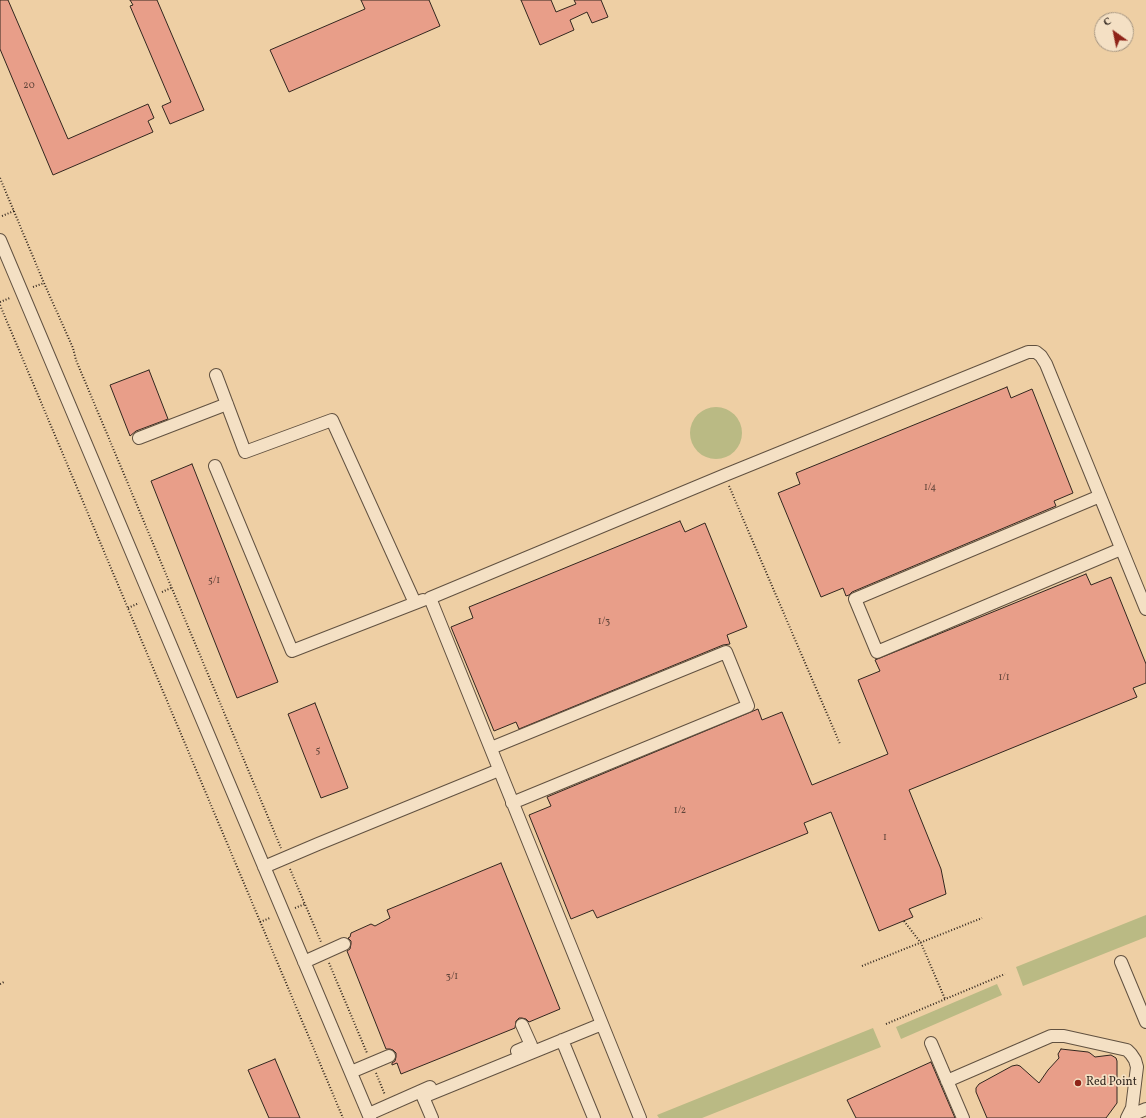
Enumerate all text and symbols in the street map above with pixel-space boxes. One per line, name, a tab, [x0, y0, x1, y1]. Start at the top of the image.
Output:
north arrow	[1094, 12, 1134, 52]
text: С	[1101, 14, 1115, 31]
house number: 20	[23, 80, 35, 92]
house number: 1/4	[924, 482, 936, 494]
house number: 5/1	[208, 575, 220, 587]
house number: 1/3	[598, 616, 610, 628]
house number: 1/1	[998, 672, 1010, 684]
house number: 5	[316, 745, 320, 757]
house number: 1/2	[674, 805, 686, 817]
house number: 1	[883, 832, 887, 844]
house number: 3/1	[446, 971, 458, 983]
place label: Red Point	[1086, 1076, 1137, 1090]
marker: Red Point	[1073, 1078, 1083, 1088]

